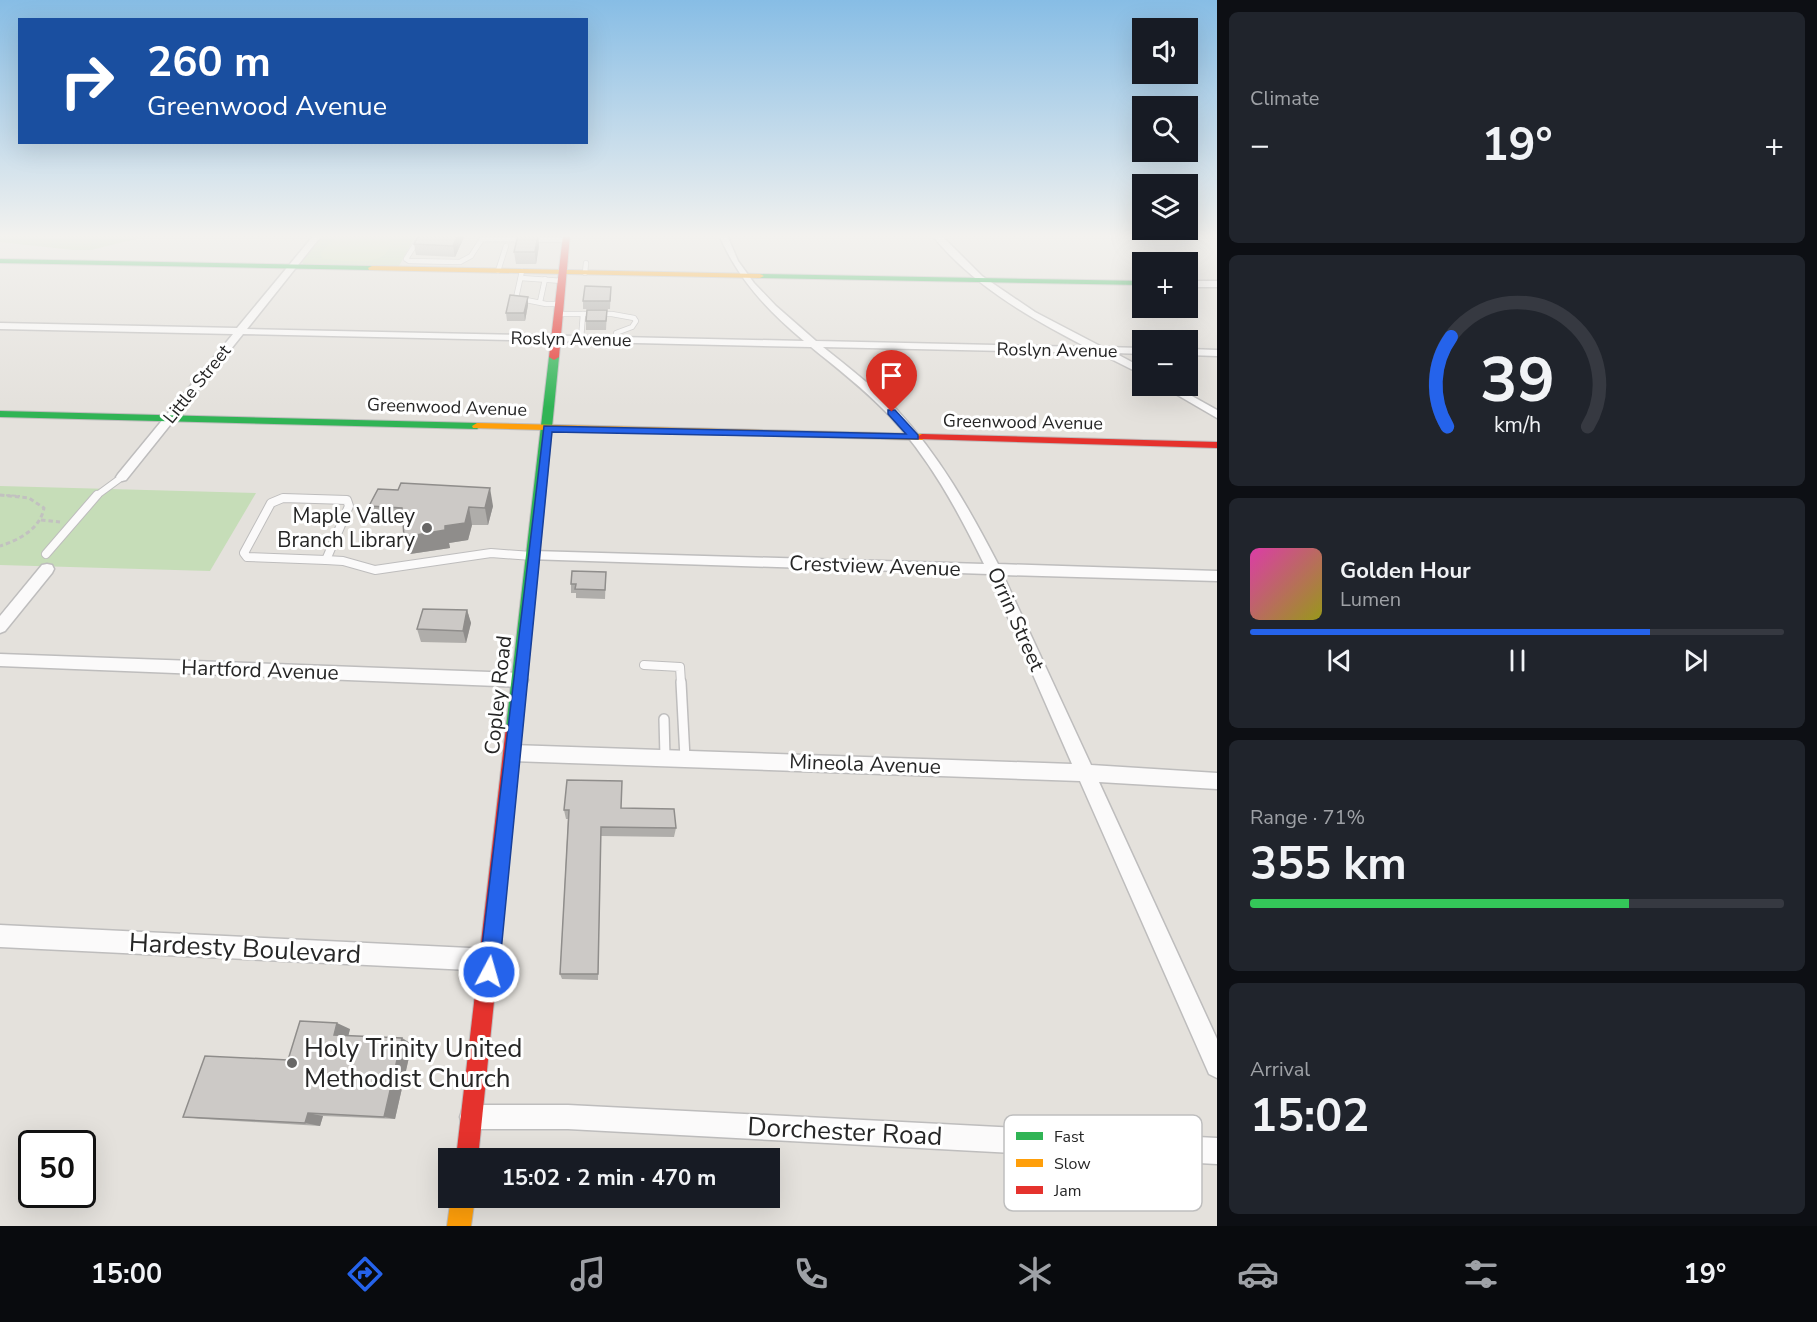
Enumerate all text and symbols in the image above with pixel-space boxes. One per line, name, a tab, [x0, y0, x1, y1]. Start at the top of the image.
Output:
map controls	[1132, 18, 1198, 396]
button: sound	[1132, 18, 1198, 84]
text: 260 m	[147, 34, 271, 91]
icon: right	[48, 42, 126, 120]
text: Climate	[1250, 85, 1319, 112]
text: Greenwood Avenue	[147, 88, 387, 125]
button: search	[1132, 96, 1198, 162]
text: 19°	[1481, 115, 1553, 176]
text: −	[1250, 123, 1270, 168]
text: +	[1764, 123, 1784, 168]
button: layers	[1132, 174, 1198, 240]
button: +	[1132, 252, 1198, 318]
street label: Roslyn Avenue	[510, 326, 632, 352]
button: −	[1132, 330, 1198, 396]
street label: Roslyn Avenue	[996, 337, 1118, 363]
text: 39	[1480, 338, 1554, 423]
street label: Little Street	[158, 339, 237, 428]
pin	[866, 350, 917, 412]
icon: arrive	[875, 359, 908, 392]
street label: Greenwood Avenue	[367, 392, 527, 422]
street label: Greenwood Avenue	[943, 409, 1103, 435]
text: km/h	[1493, 411, 1541, 441]
place label: Maple Valley Branch Library	[277, 502, 415, 554]
marker: Maple Valley Branch Library	[420, 521, 434, 535]
street label: Crestview Avenue	[789, 549, 961, 583]
text: Golden Hour	[1340, 556, 1471, 586]
street label: Orrin Street	[981, 563, 1052, 676]
text: Lumen	[1340, 586, 1401, 613]
street label: Copley Road	[478, 634, 518, 756]
icon: previous	[1323, 644, 1356, 677]
icon: pause	[1501, 644, 1534, 677]
icon: next	[1679, 644, 1712, 677]
street label: Hartford Avenue	[181, 653, 339, 687]
street label: Mineola Avenue	[789, 747, 941, 781]
text: Range · 71%	[1250, 804, 1365, 831]
text: 355 km	[1250, 834, 1407, 895]
street label: Hardesty Boulevard	[128, 925, 362, 972]
position arrow	[457, 940, 521, 1004]
place label: Holy Trinity United Methodist Church	[304, 1031, 523, 1096]
marker: Holy Trinity United Methodist Church	[285, 1056, 299, 1070]
text: Arrival	[1250, 1056, 1310, 1083]
text: 15:02	[1250, 1086, 1369, 1147]
street label: Dorchester Road	[747, 1109, 943, 1154]
legend	[1004, 1115, 1202, 1211]
text: Fast	[1054, 1126, 1085, 1148]
speed limit sign: 50	[18, 1130, 96, 1208]
text: Slow	[1054, 1153, 1091, 1175]
text: 15:02 · 2 min · 470 m	[502, 1163, 716, 1193]
text: Jam	[1053, 1180, 1081, 1202]
icon: directions	[344, 1253, 386, 1295]
icon: music	[567, 1253, 609, 1295]
icon: phone	[790, 1253, 832, 1295]
icon: climate	[1014, 1253, 1056, 1295]
icon: car	[1237, 1253, 1279, 1295]
icon: filters	[1460, 1253, 1502, 1295]
text: 15:00	[91, 1256, 162, 1293]
text: 19°	[1684, 1256, 1726, 1293]

